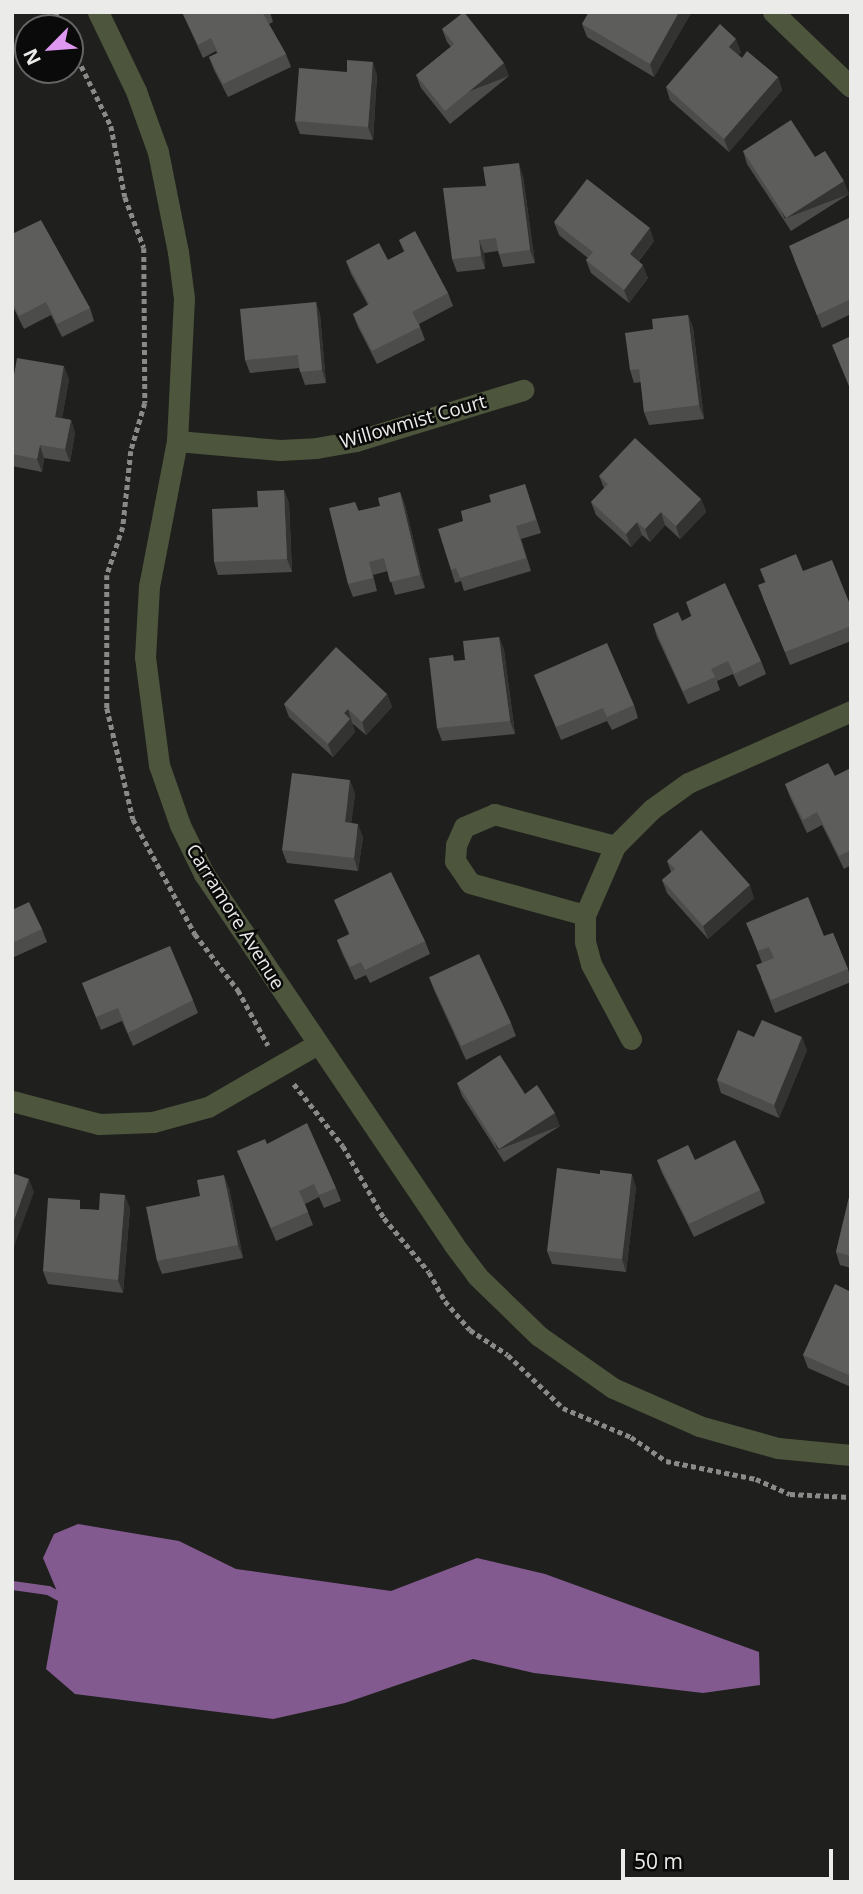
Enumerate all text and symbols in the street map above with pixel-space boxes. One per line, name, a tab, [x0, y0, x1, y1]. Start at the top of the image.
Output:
north arrow	[14, 14, 84, 84]
text: N	[17, 45, 47, 70]
street label: Willowmist Court	[337, 390, 489, 454]
street label: Carramore Avenue	[181, 840, 289, 994]
scale bar	[625, 1834, 837, 1878]
text: 50 m	[634, 1847, 683, 1875]

